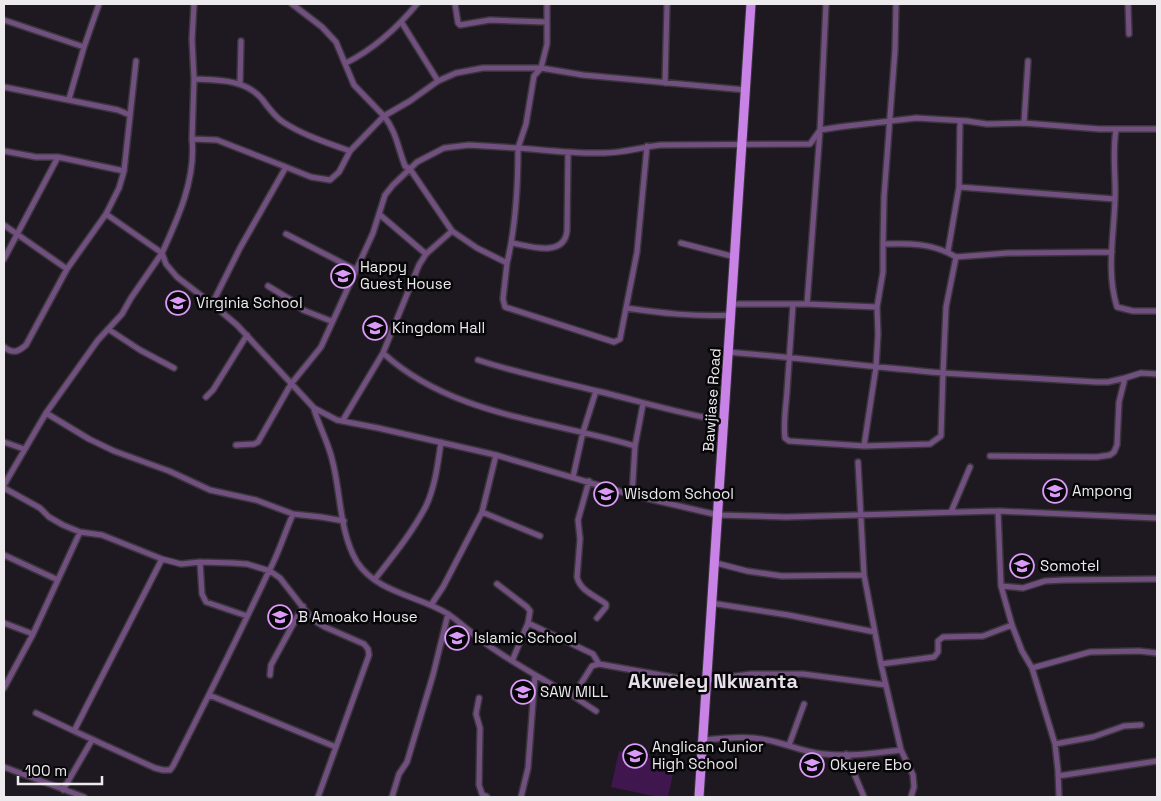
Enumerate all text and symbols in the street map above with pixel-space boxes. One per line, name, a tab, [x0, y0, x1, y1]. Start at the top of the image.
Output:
place label: Happy Guest House	[360, 257, 452, 293]
school or university icon: Happy Guest House	[330, 263, 356, 289]
school or university icon: Virginia School	[165, 290, 191, 316]
place label: Virginia School	[196, 293, 303, 312]
school or university icon: Kingdom Hall	[362, 315, 388, 341]
place label: Kingdom Hall	[392, 318, 485, 337]
street label: Bawjiase Road	[698, 348, 725, 452]
school or university icon: Ampong	[1042, 478, 1068, 504]
school or university icon: Wisdom School	[593, 481, 619, 507]
place label: Ampong	[1072, 481, 1132, 500]
place label: Wisdom School	[624, 484, 734, 503]
school or university icon: Somotel	[1009, 553, 1035, 579]
place label: Somotel	[1040, 556, 1100, 575]
school or university icon: B Amoako House	[267, 604, 293, 630]
place label: B Amoako House	[298, 607, 418, 626]
school or university icon: Islamic School	[444, 625, 470, 651]
place label: Islamic School	[474, 628, 577, 647]
district label: Akweley Nkwanta	[628, 668, 798, 694]
school or university icon: SAW MILL	[510, 679, 536, 705]
place label: SAW MILL	[540, 682, 608, 701]
place label: Anglican Junior High School	[652, 737, 764, 773]
school or university icon: Anglican Junior High School	[622, 743, 648, 769]
school or university icon: Okyere Ebo	[799, 752, 825, 778]
scale bar	[18, 754, 101, 786]
place label: Okyere Ebo	[830, 755, 912, 774]
text: 100 m	[25, 761, 67, 780]

